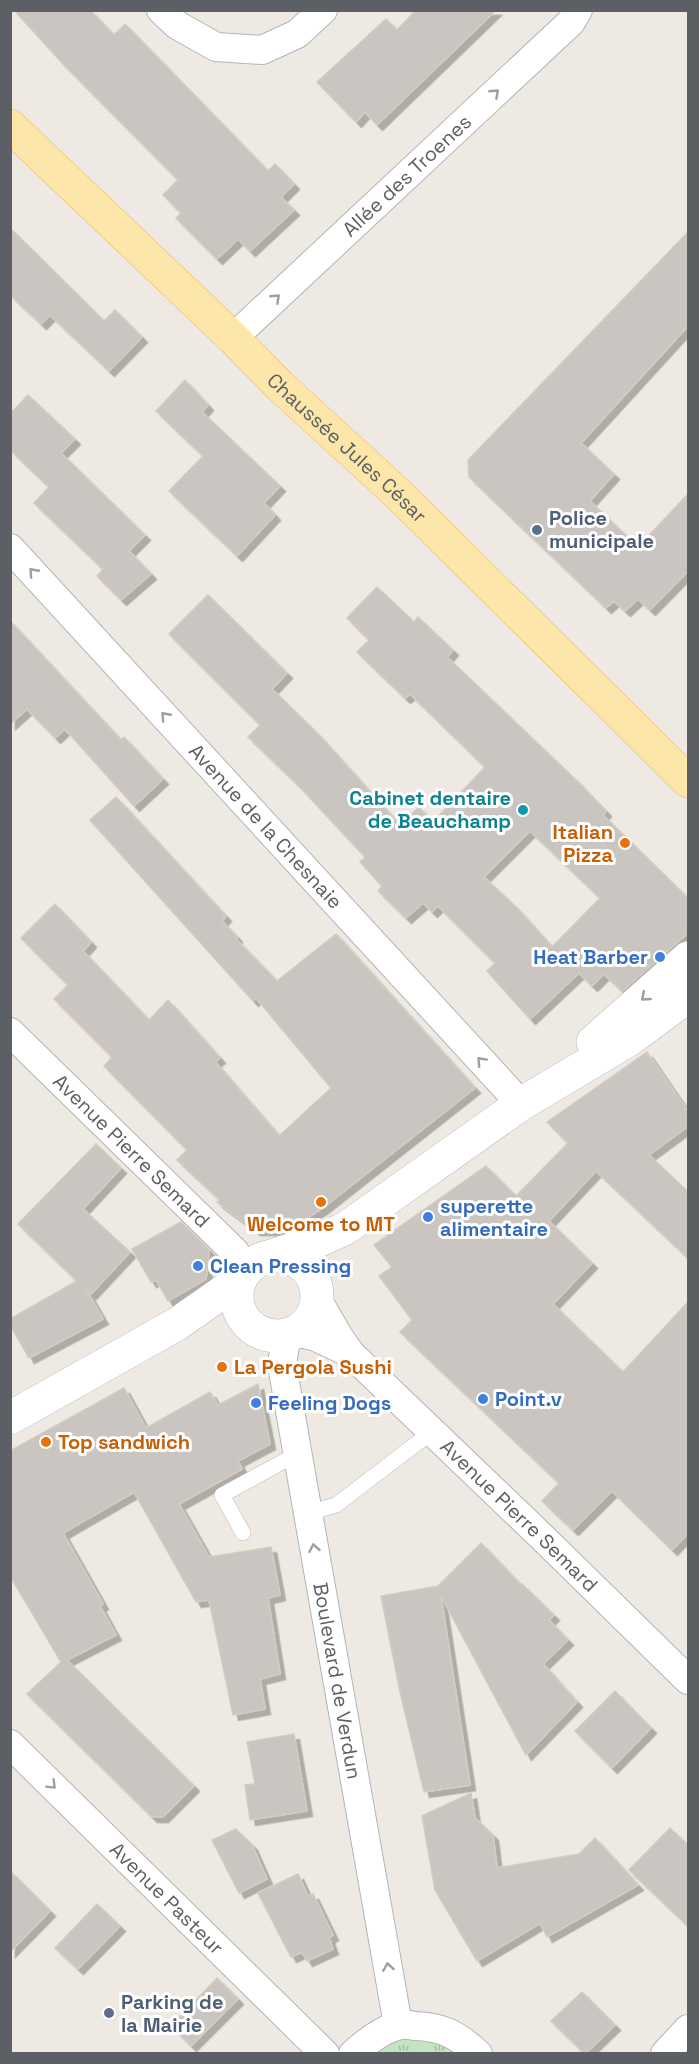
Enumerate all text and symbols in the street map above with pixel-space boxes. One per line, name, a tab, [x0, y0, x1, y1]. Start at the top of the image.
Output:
one-way arrow	[488, 89, 499, 100]
street label: Allée des Troenes	[337, 109, 477, 242]
one-way arrow	[269, 294, 279, 305]
street label: Chaussée Jules César	[261, 367, 432, 528]
place label: Police municipale	[549, 505, 654, 554]
marker: Police municipale	[530, 523, 544, 537]
one-way arrow	[29, 568, 40, 579]
one-way arrow	[161, 712, 172, 723]
street label: Avenue de la Chesnaie	[183, 738, 348, 914]
place label: Cabinet dentaire de Beauchamp	[349, 785, 511, 834]
marker: Cabinet dentaire de Beauchamp	[516, 803, 530, 817]
place label: Italian Pizza	[553, 819, 613, 868]
marker: Italian Pizza	[618, 836, 632, 850]
place label: Heat Barber	[533, 944, 648, 970]
marker: Heat Barber	[653, 950, 667, 964]
one-way arrow	[641, 990, 652, 1001]
one-way arrow	[477, 1057, 488, 1067]
street label: Avenue Pierre Semard	[48, 1068, 215, 1233]
place label: superette alimentaire	[440, 1193, 548, 1242]
marker: Welcome to MT	[314, 1195, 328, 1209]
marker: superette alimentaire	[421, 1210, 435, 1224]
place label: Welcome to MT	[247, 1211, 395, 1237]
place label: Clean Pressing	[210, 1253, 351, 1279]
marker: Clean Pressing	[191, 1259, 205, 1273]
place label: La Pergola Sushi	[234, 1354, 392, 1380]
marker: La Pergola Sushi	[215, 1360, 229, 1374]
place label: Point.v	[495, 1386, 562, 1412]
place label: Feeling Dogs	[268, 1390, 391, 1416]
marker: Point.v	[476, 1392, 490, 1406]
marker: Feeling Dogs	[249, 1396, 263, 1410]
place label: Top sandwich	[58, 1429, 190, 1455]
street label: Avenue Pierre Semard	[435, 1434, 604, 1598]
marker: Top sandwich	[39, 1435, 53, 1449]
one-way arrow	[308, 1543, 321, 1553]
street label: Boulevard de Verdun	[307, 1581, 368, 1781]
one-way arrow	[45, 1777, 56, 1788]
street label: Avenue Pasteur	[104, 1837, 229, 1960]
one-way arrow	[382, 1963, 395, 1973]
place label: Parking de la Mairie	[121, 1989, 223, 2038]
marker: Parking de la Mairie	[102, 2006, 116, 2020]

